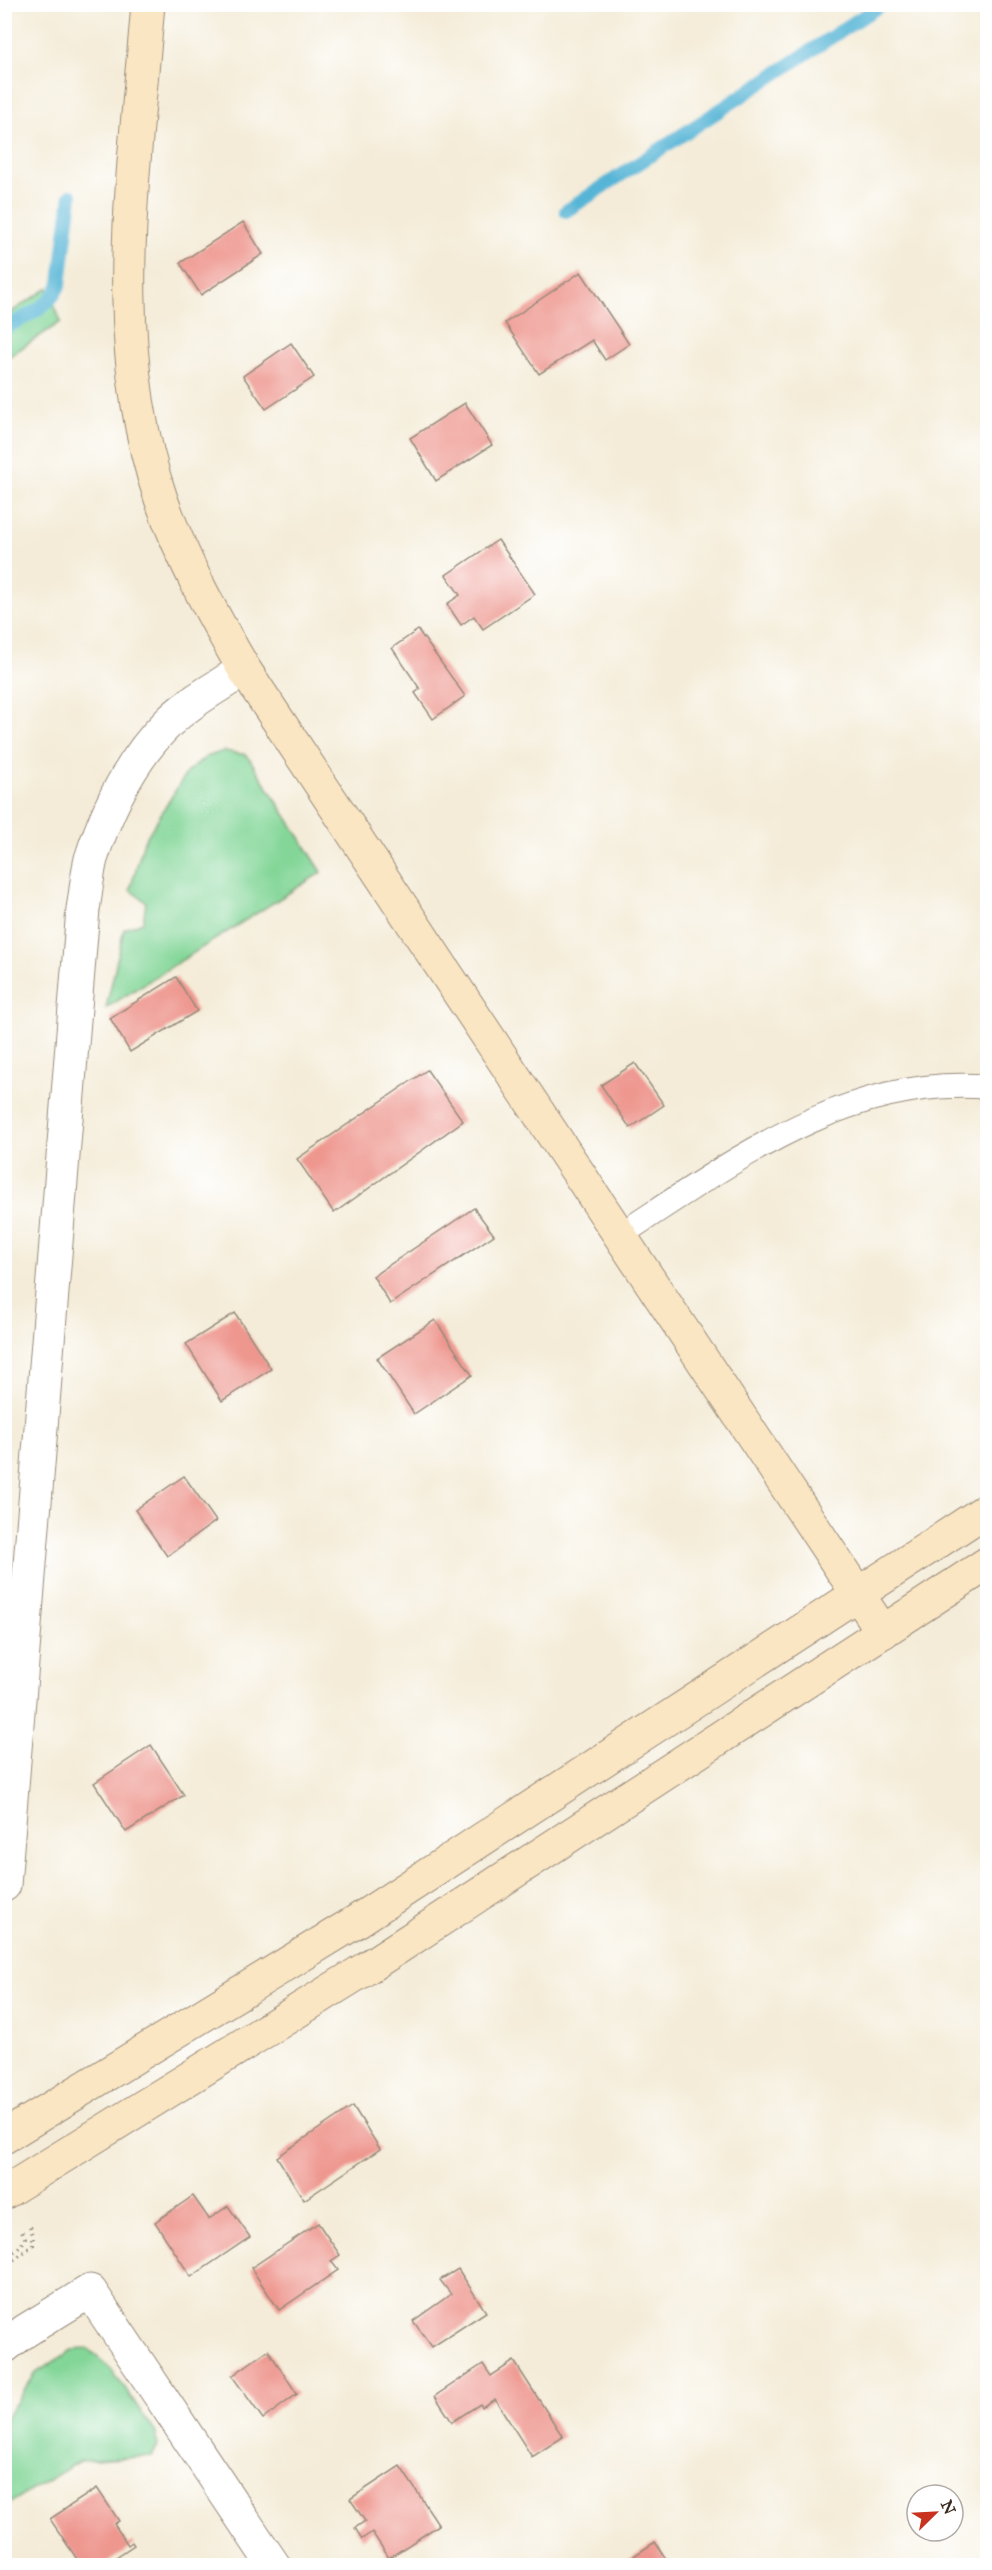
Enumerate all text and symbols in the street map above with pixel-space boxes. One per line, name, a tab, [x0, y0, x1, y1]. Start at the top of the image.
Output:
north arrow	[905, 2483, 965, 2543]
text: N	[937, 2497, 960, 2518]

